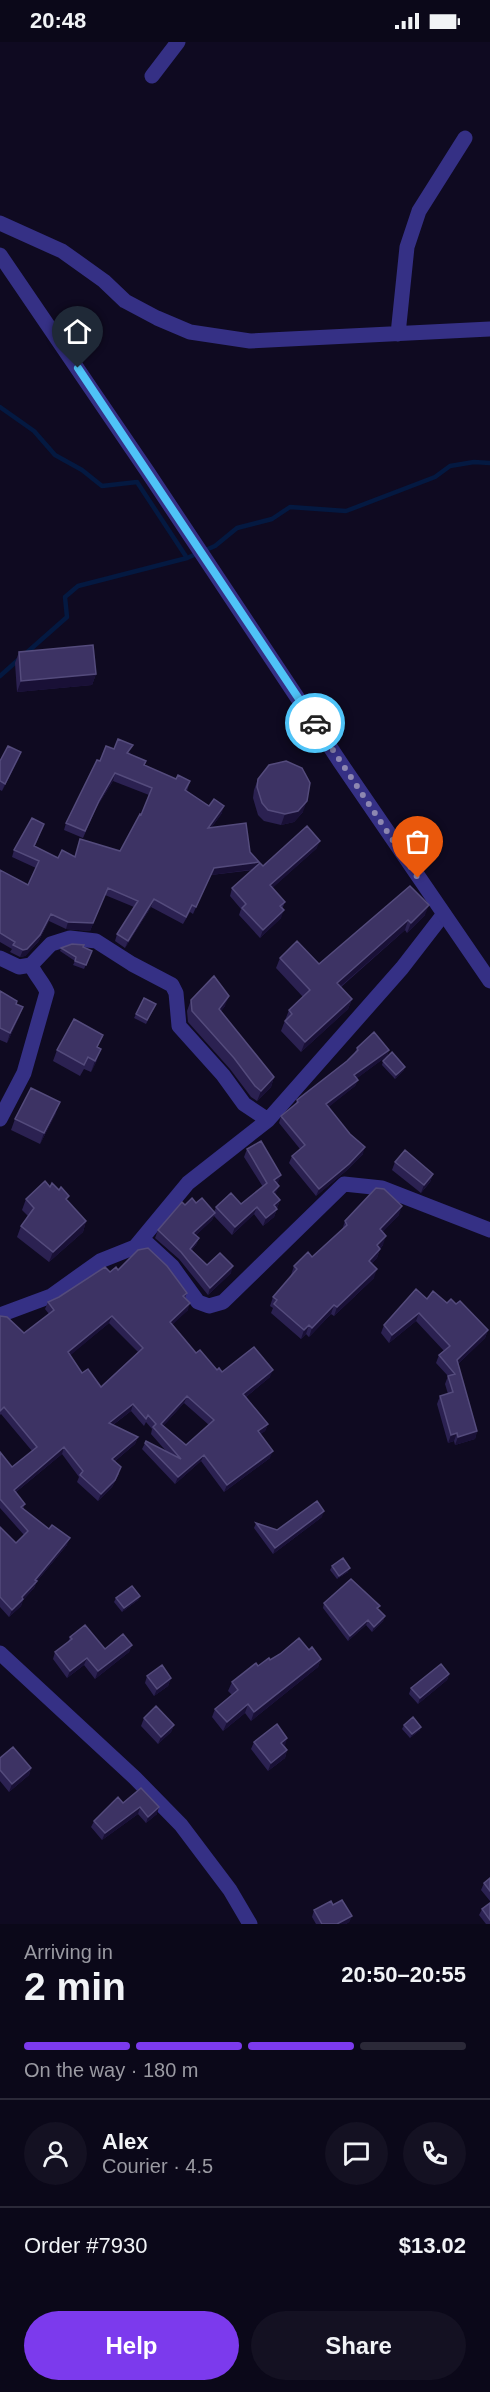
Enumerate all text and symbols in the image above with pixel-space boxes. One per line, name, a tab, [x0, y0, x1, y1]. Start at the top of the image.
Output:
text: 20:48	[30, 8, 86, 33]
pin	[52, 306, 103, 368]
icon: home	[61, 315, 94, 348]
courier	[285, 693, 345, 753]
icon: car	[299, 707, 332, 740]
pin	[392, 816, 443, 878]
icon: bag	[401, 825, 434, 858]
text: Arriving in	[24, 1941, 113, 1963]
text: 20:50–20:55	[341, 1962, 466, 1987]
text: 2 min	[24, 1965, 126, 2008]
text: On the way · 180 m	[24, 2059, 199, 2081]
button: person	[24, 2122, 87, 2185]
button: chat	[325, 2122, 388, 2185]
button: phone	[403, 2122, 466, 2185]
text: Alex	[102, 2129, 148, 2154]
text: Courier · 4.5	[102, 2155, 213, 2177]
text: Order #7930	[24, 2233, 148, 2258]
text: $13.02	[399, 2233, 466, 2258]
button: Help	[24, 2311, 239, 2380]
button: Share	[251, 2311, 466, 2380]

